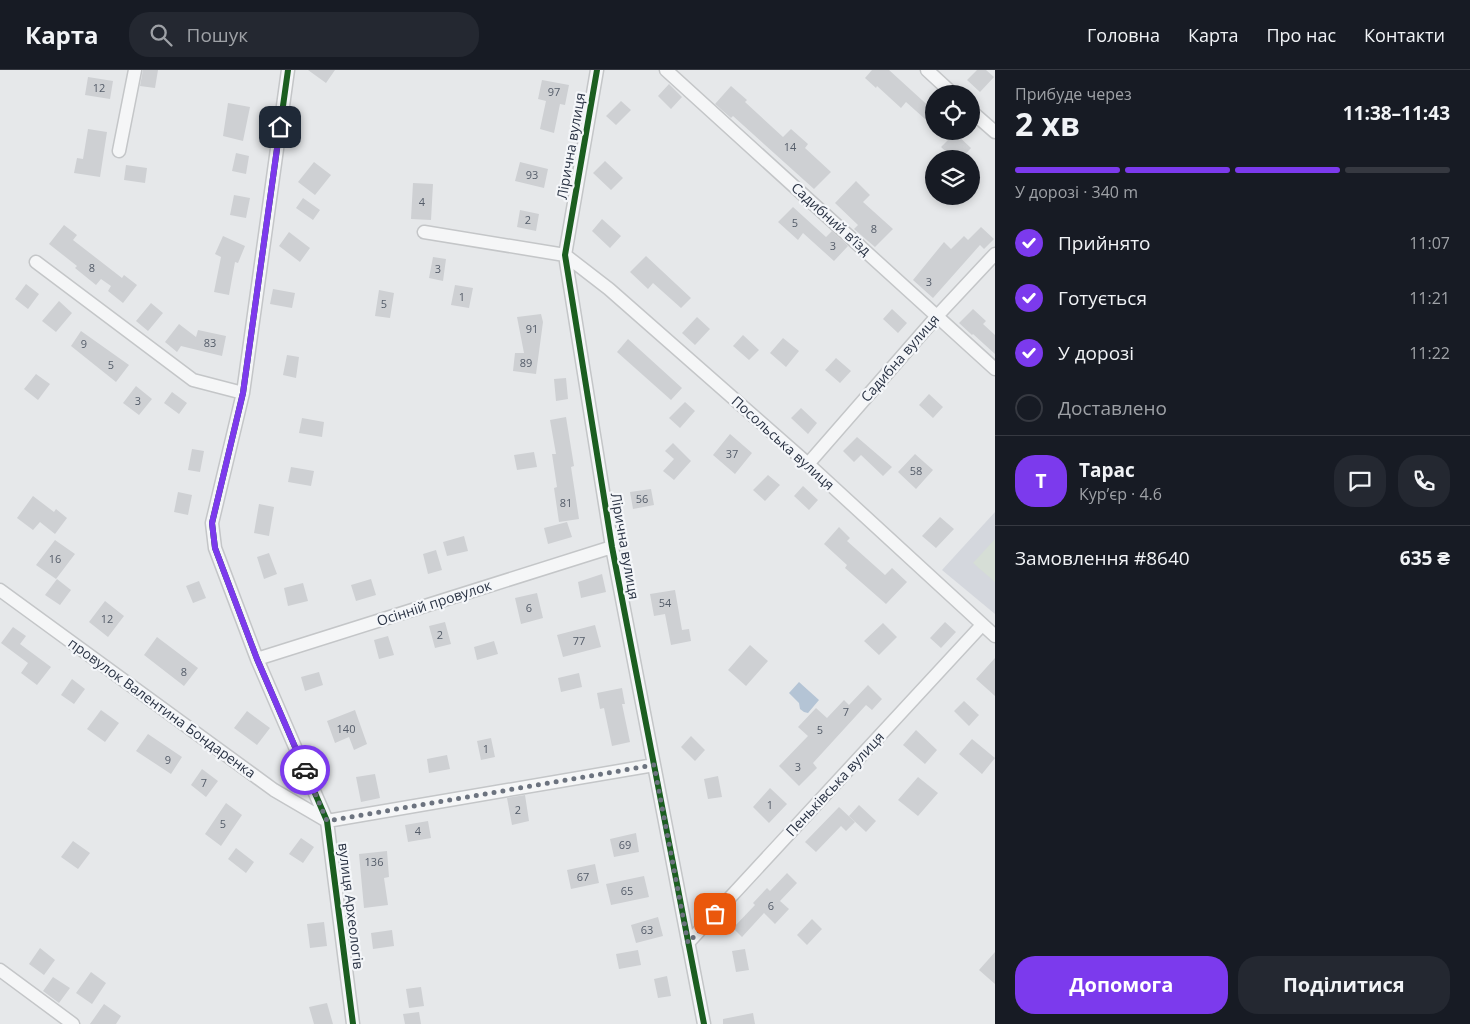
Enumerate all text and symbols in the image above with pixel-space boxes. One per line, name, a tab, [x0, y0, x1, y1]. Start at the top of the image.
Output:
search box	[129, 12, 479, 57]
text: Карта	[25, 18, 99, 51]
icon: search	[147, 21, 175, 49]
text: Пошук	[187, 22, 248, 48]
text: Головна	[1087, 23, 1160, 47]
text: Карта	[1188, 23, 1238, 47]
text: Про нас	[1266, 23, 1336, 47]
text: Контакти	[1364, 23, 1445, 47]
house number: 12	[93, 80, 105, 95]
text: Прибуде через	[1015, 83, 1132, 105]
house number: 97	[548, 84, 560, 99]
map controls	[925, 85, 980, 205]
button: locate	[925, 85, 980, 140]
street label: Лірична вулиця	[552, 91, 589, 201]
text: 11:38–11:43	[1343, 100, 1450, 126]
text: 2 хв	[1015, 102, 1080, 145]
pin	[259, 106, 301, 148]
icon: home	[266, 113, 294, 141]
house number: 14	[784, 139, 797, 154]
button: layers	[925, 150, 980, 205]
house number: 93	[526, 167, 538, 182]
street label: Садибний в’їзд	[787, 178, 875, 259]
text: У дорозі · 340 m	[1015, 181, 1138, 203]
house number: 4	[419, 194, 426, 209]
house number: 2	[525, 212, 531, 227]
house number: 5	[792, 215, 798, 230]
house number: 8	[871, 221, 877, 236]
icon: check	[1015, 229, 1043, 257]
text: Прийнято	[1058, 230, 1151, 256]
text: 11:07	[1409, 232, 1450, 254]
house number: 3	[830, 238, 836, 253]
house number: 8	[89, 260, 95, 275]
house number: 3	[435, 261, 441, 276]
house number: 3	[926, 274, 932, 289]
icon: check	[1015, 284, 1043, 312]
text: Готується	[1058, 285, 1147, 311]
text: 11:21	[1409, 287, 1450, 309]
house number: 1	[459, 289, 465, 304]
house number: 5	[381, 296, 387, 311]
street label: Садибна вулиця	[856, 310, 943, 406]
house number: 91	[526, 321, 538, 336]
house number: 83	[204, 335, 216, 350]
house number: 9	[81, 336, 87, 351]
icon: check	[1015, 339, 1043, 367]
text: У дорозі	[1058, 340, 1134, 366]
text: 11:22	[1409, 342, 1450, 364]
house number: 89	[520, 355, 532, 370]
house number: 5	[108, 357, 114, 372]
street label: Посольська вулиця	[728, 391, 839, 494]
house number: 3	[135, 393, 141, 408]
text: Доставлено	[1058, 395, 1167, 421]
house number: 37	[726, 446, 738, 461]
button: chat	[1334, 455, 1386, 507]
button: phone	[1398, 455, 1450, 507]
text: Тарас	[1079, 457, 1135, 483]
house number: 58	[910, 463, 922, 478]
text: Т	[1035, 468, 1047, 494]
text: Кур’єр · 4.6	[1079, 483, 1162, 505]
street label: Лірична вулиця	[607, 491, 644, 601]
house number: 56	[636, 491, 648, 506]
house number: 81	[560, 495, 572, 510]
text: Замовлення #8640	[1015, 545, 1190, 571]
text: 635 ₴	[1400, 545, 1450, 571]
house number: 16	[49, 551, 61, 566]
street label: Осінній провулок	[374, 575, 494, 630]
house number: 54	[659, 595, 672, 610]
house number: 6	[526, 600, 532, 615]
house number: 12	[101, 611, 113, 626]
house number: 2	[437, 627, 443, 642]
street label: провулок Валентина Бондаренка	[65, 633, 260, 782]
house number: 77	[573, 633, 585, 648]
house number: 8	[181, 664, 187, 679]
house number: 7	[843, 704, 849, 719]
house number: 140	[337, 721, 355, 736]
house number: 5	[817, 722, 823, 737]
street label: Пеньківська вулиця	[781, 727, 888, 840]
house number: 1	[483, 741, 489, 756]
courier	[280, 745, 330, 795]
house number: 9	[165, 752, 171, 767]
icon: car	[291, 756, 319, 784]
house number: 3	[795, 759, 801, 774]
house number: 7	[201, 775, 207, 790]
house number: 1	[767, 797, 773, 812]
house number: 2	[515, 802, 521, 817]
house number: 5	[220, 816, 226, 831]
house number: 4	[415, 823, 422, 838]
house number: 69	[619, 837, 631, 852]
street label: вулиця Археологів	[334, 842, 369, 970]
house number: 136	[365, 854, 383, 869]
house number: 67	[577, 869, 589, 884]
house number: 65	[621, 883, 633, 898]
pin	[694, 893, 736, 935]
house number: 6	[768, 898, 774, 913]
icon: bag	[701, 900, 729, 928]
house number: 63	[641, 922, 653, 937]
button: Допомога	[1015, 956, 1228, 1014]
button: Поділитися	[1238, 956, 1450, 1014]

